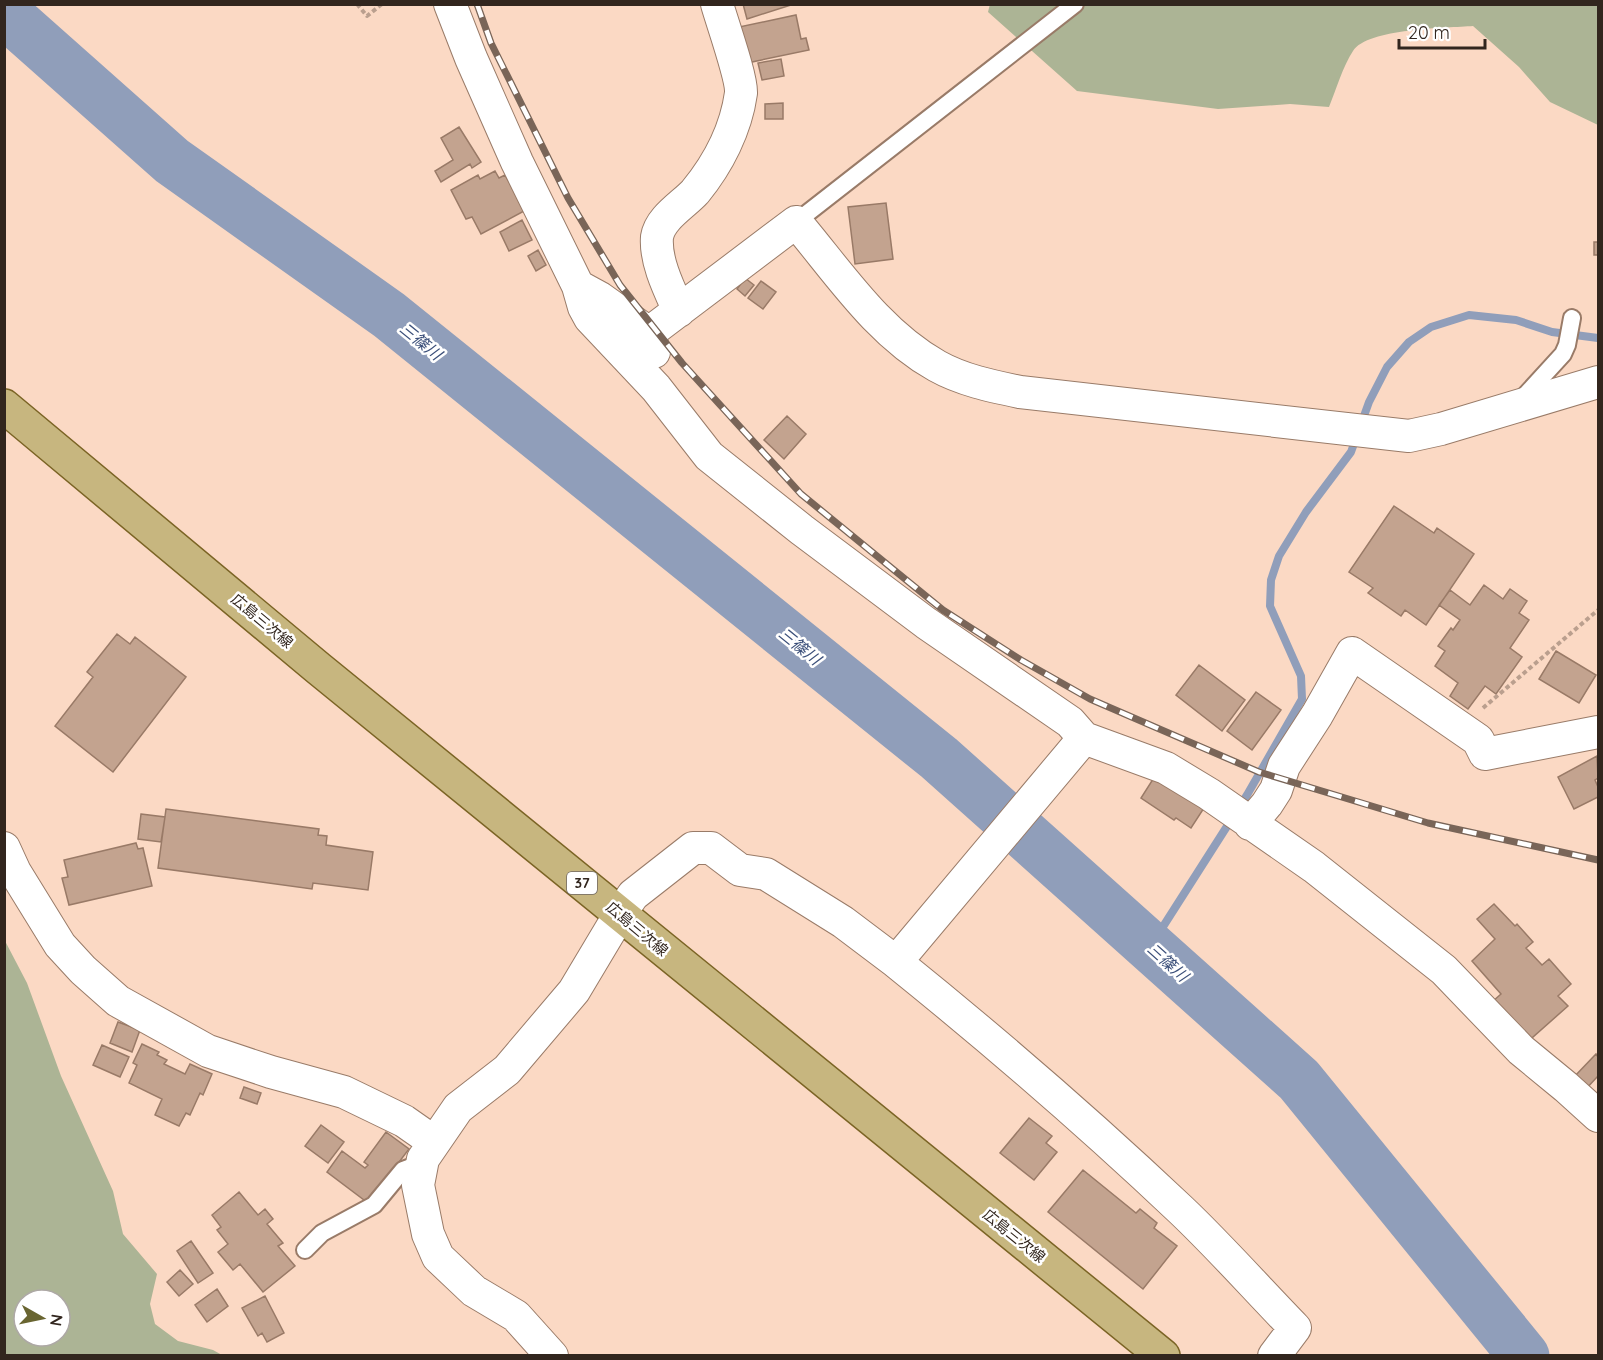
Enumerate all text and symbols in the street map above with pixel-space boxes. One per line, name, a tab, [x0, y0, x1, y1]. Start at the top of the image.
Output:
scale bar	[1399, 12, 1484, 50]
text: 20 m	[1408, 21, 1450, 44]
water label: 三篠川	[396, 318, 447, 365]
street label: 広島三次線	[227, 589, 297, 652]
water label: 三篠川	[775, 623, 826, 670]
road number: 37	[567, 872, 597, 894]
street label: 広島三次線	[602, 897, 672, 960]
water label: 三篠川	[1143, 939, 1194, 987]
street label: 広島三次線	[979, 1205, 1049, 1267]
north arrow	[12, 1288, 72, 1348]
text: N	[46, 1313, 68, 1328]

